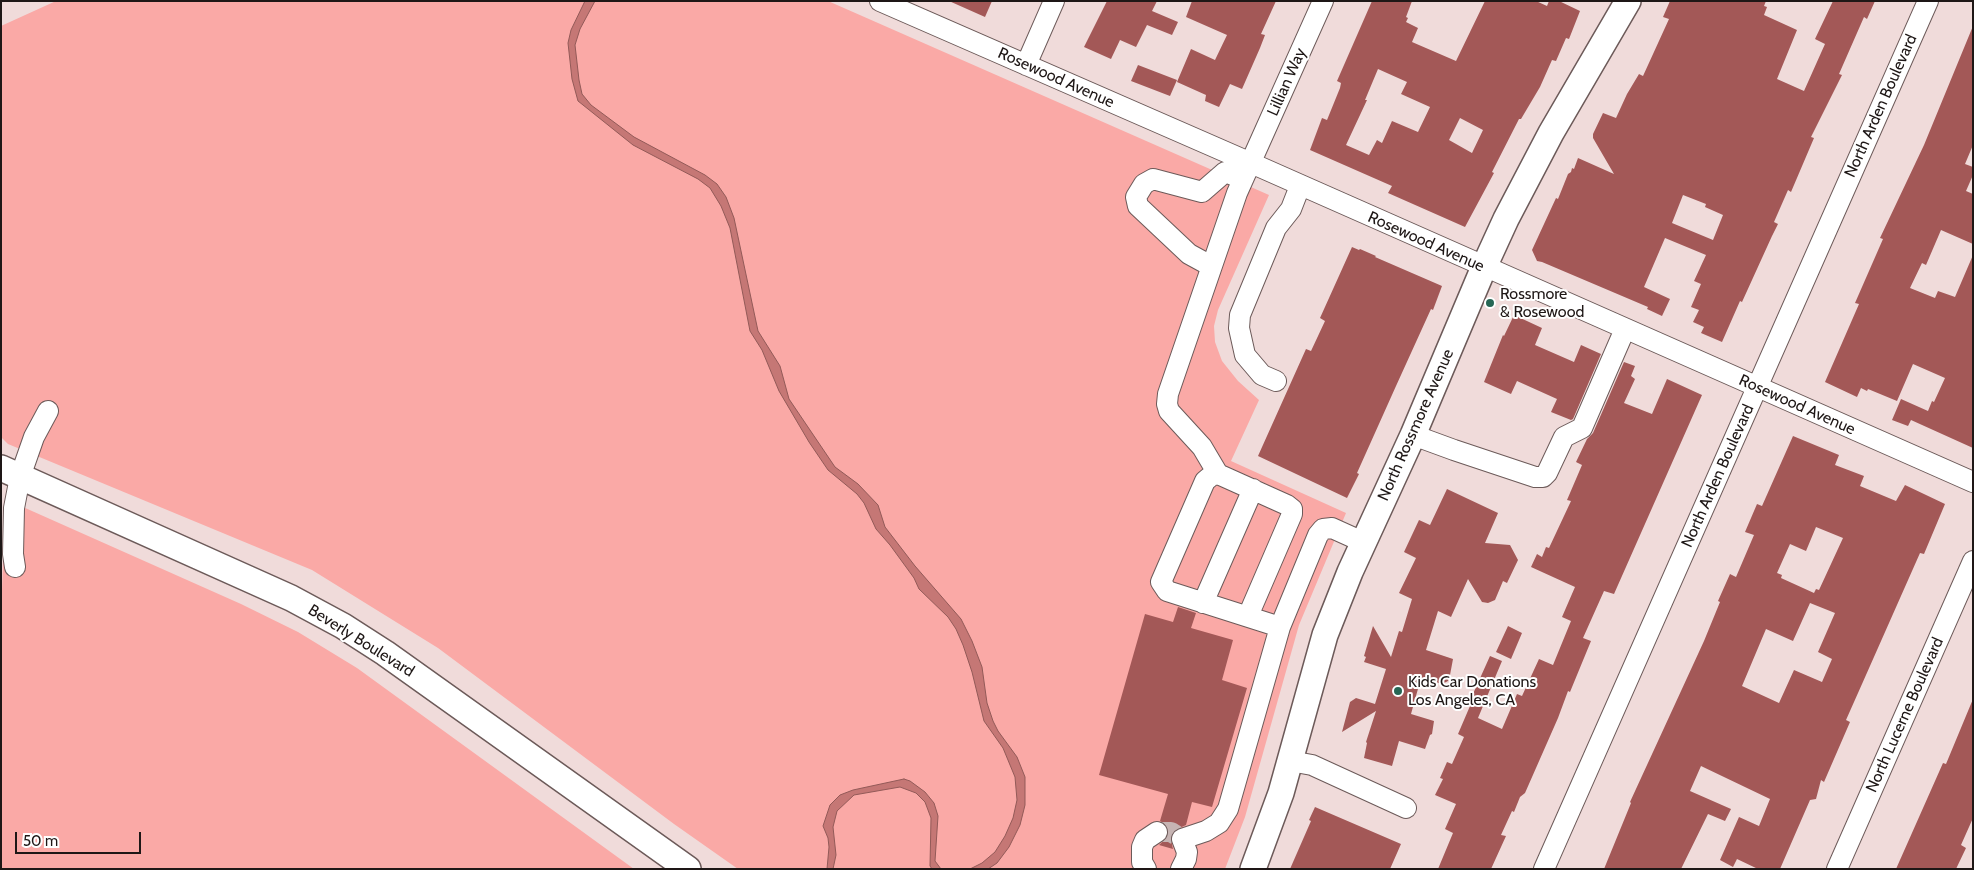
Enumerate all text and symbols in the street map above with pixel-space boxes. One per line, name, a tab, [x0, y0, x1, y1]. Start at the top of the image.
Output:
street label: North Arden Boulevard	[1841, 31, 1921, 181]
street label: Rosewood Avenue	[995, 44, 1117, 112]
street label: Lillian Way	[1263, 45, 1311, 119]
street label: Rosewood Avenue	[1365, 208, 1487, 276]
place label: Rossmore & Rosewood	[1500, 284, 1584, 322]
marker: Rossmore & Rosewood	[1484, 297, 1496, 309]
street label: North Rossmore Avenue	[1374, 346, 1458, 504]
street label: Rosewood Avenue	[1736, 371, 1858, 439]
street label: North Arden Boulevard	[1678, 401, 1758, 551]
street label: Beverly Boulevard	[304, 601, 418, 681]
street label: North Lucerne Boulevard	[1862, 634, 1948, 796]
place label: Kids Car Donations Los Angeles, CA	[1408, 672, 1536, 710]
marker: Kids Car Donations Los Angeles, CA	[1392, 685, 1404, 697]
scale bar	[18, 822, 144, 854]
text: 50 m	[23, 832, 58, 850]

